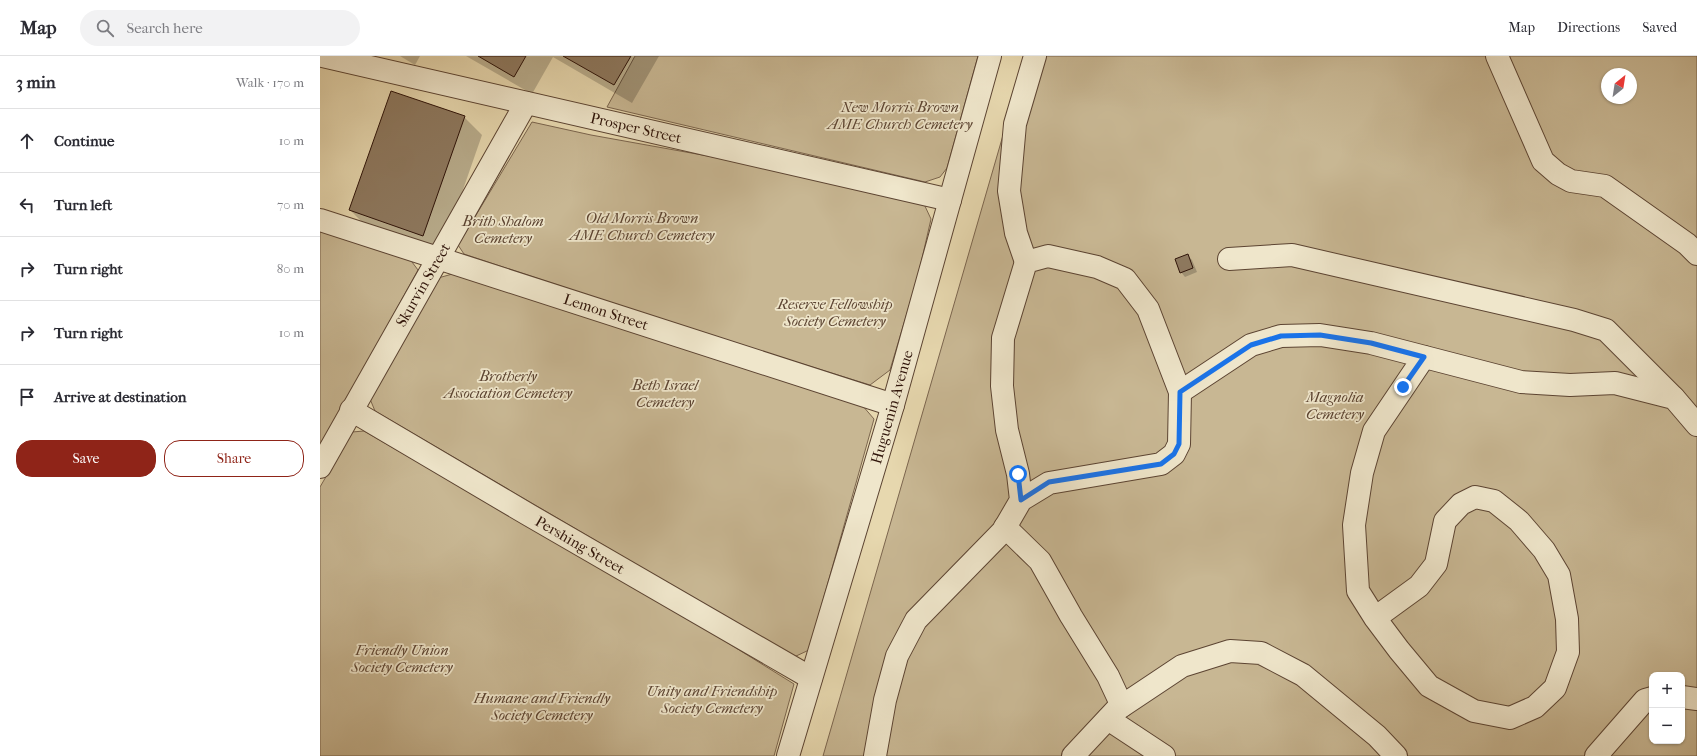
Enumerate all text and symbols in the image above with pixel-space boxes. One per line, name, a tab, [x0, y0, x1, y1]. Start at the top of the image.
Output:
search box	[80, 10, 360, 46]
text: Map	[20, 17, 56, 39]
icon: search	[94, 17, 116, 39]
text: Search here	[126, 19, 203, 37]
text: Map	[1508, 19, 1535, 36]
text: Directions	[1557, 19, 1620, 36]
text: Saved	[1642, 19, 1677, 36]
north arrow	[1601, 68, 1637, 104]
text: 3 min	[16, 72, 56, 92]
text: Walk · 170 m	[236, 75, 304, 90]
park label: New Morris Brown AME Church Cemetery	[826, 98, 973, 133]
street label: Prosper Street	[589, 109, 684, 147]
icon: ahead	[16, 130, 38, 152]
text: Continue	[54, 132, 114, 150]
text: 10 m	[279, 133, 304, 148]
icon: left	[16, 194, 38, 216]
text: Turn left	[54, 196, 112, 214]
text: 70 m	[277, 197, 304, 212]
park label: Old Morris Brown AME Church Cemetery	[568, 209, 715, 244]
park label: Brith Shalom Cemetery	[461, 212, 544, 247]
street label: Skurvin Street	[392, 239, 455, 330]
icon: right	[16, 258, 38, 280]
text: Turn right	[54, 260, 123, 278]
text: 80 m	[277, 261, 304, 276]
street label: Lemon Street	[561, 290, 651, 334]
park label: Reserve Fellowship Society Cemetery	[776, 295, 893, 330]
icon: right	[16, 322, 38, 344]
text: Turn right	[54, 324, 123, 342]
text: 10 m	[279, 325, 304, 340]
street label: Huguenin Avenue	[867, 347, 917, 466]
park label: Brotherly Association Cemetery	[442, 367, 573, 402]
park label: Beth Israel Cemetery	[631, 376, 700, 411]
route end	[1394, 378, 1412, 396]
icon: arrive	[16, 386, 38, 408]
text: Arrive at destination	[54, 388, 186, 406]
park label: Magnolia Cemetery	[1305, 388, 1365, 423]
button: Save	[16, 440, 156, 477]
button: Share	[164, 440, 304, 477]
route start	[1009, 465, 1027, 483]
street label: Pershing Street	[532, 512, 629, 578]
park label: Friendly Union Society Cemetery	[350, 641, 454, 676]
map controls	[1649, 672, 1685, 744]
button: +	[1649, 672, 1685, 708]
park label: Unity and Friendship Society Cemetery	[647, 682, 778, 717]
park label: Humane and Friendly Society Cemetery	[473, 689, 611, 724]
button: −	[1649, 708, 1685, 744]

